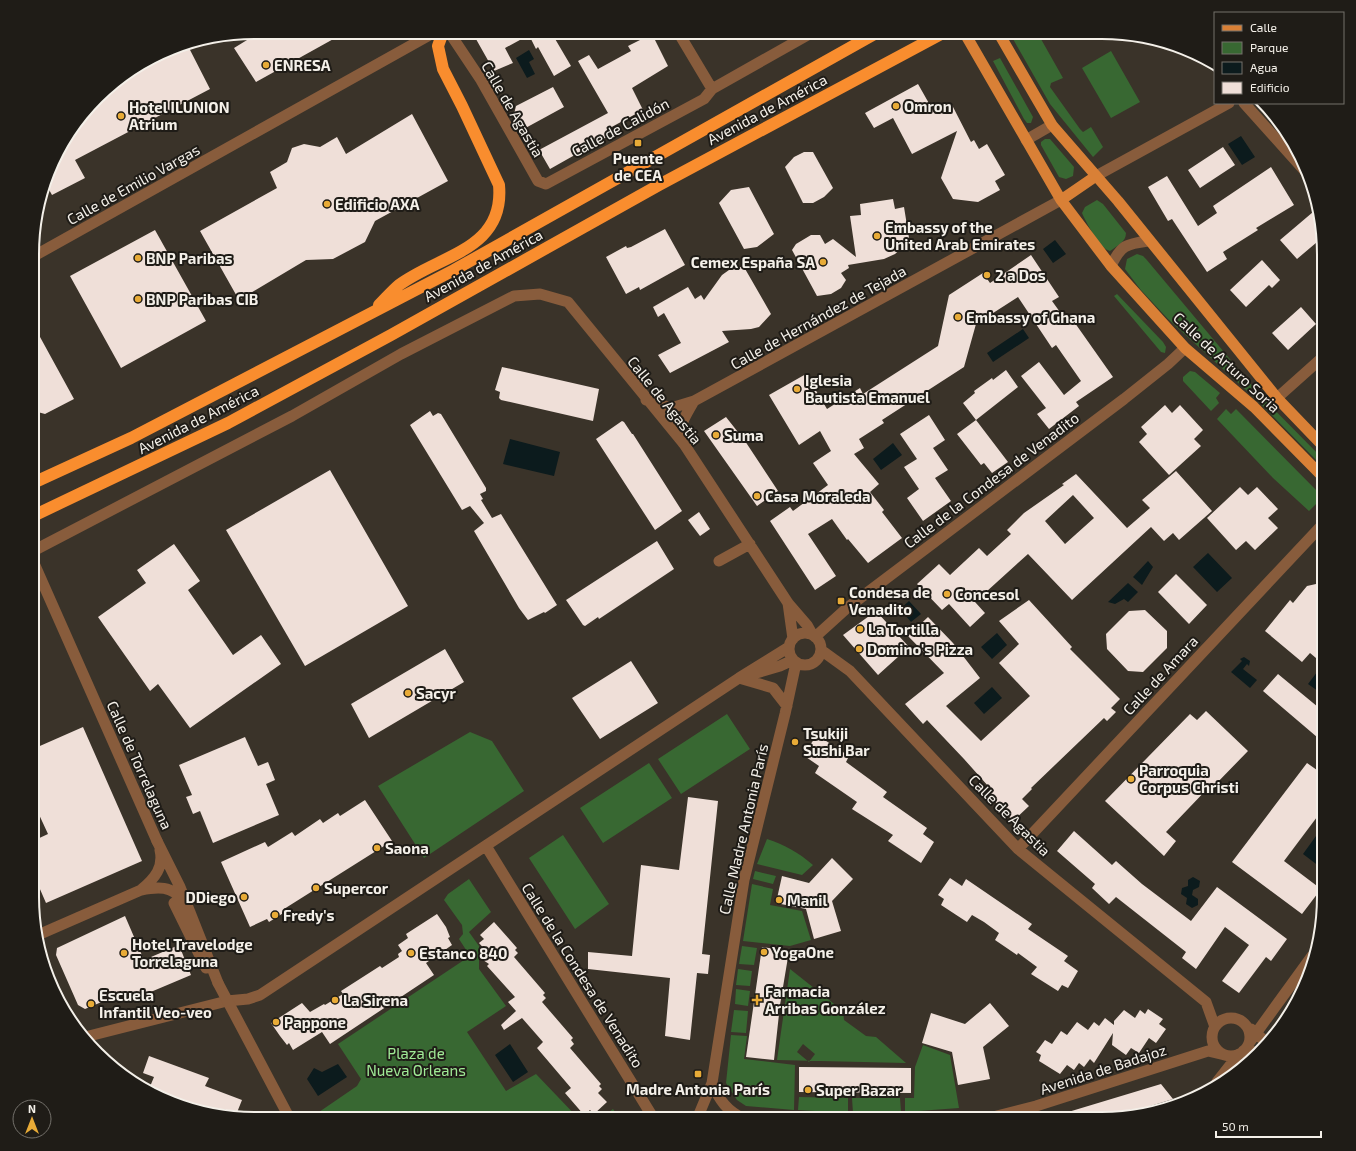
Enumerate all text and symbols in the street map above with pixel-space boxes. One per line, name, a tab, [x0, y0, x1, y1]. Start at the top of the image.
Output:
legend	[1214, 12, 1344, 104]
text: Calle	[1250, 20, 1277, 34]
text: Parque	[1250, 40, 1288, 54]
place label: ENRESA	[274, 56, 331, 74]
street label: Calle de Agastia	[478, 58, 548, 160]
marker: ENRESA	[261, 60, 271, 70]
text: Agua	[1250, 60, 1278, 74]
street label: Avenida de América	[704, 70, 830, 148]
text: Edificio	[1250, 80, 1290, 94]
street label: Calle de Calidón	[568, 94, 672, 160]
place label: Omron	[904, 97, 952, 115]
place label: Hotel ILUNION Atrium	[129, 98, 230, 133]
marker: Omron	[891, 101, 901, 111]
marker: Hotel ILUNION Atrium	[116, 111, 126, 121]
marker: Puente de CEA	[633, 138, 643, 148]
street label: Calle de Emilio Vargas	[63, 140, 203, 228]
place label: Puente de CEA	[613, 149, 663, 184]
place label: Edificio AXA	[335, 195, 420, 213]
marker: Edificio AXA	[322, 199, 332, 209]
place label: Embassy of the United Arab Emirates	[885, 218, 1035, 253]
street label: Avenida de América	[420, 225, 546, 305]
marker: Embassy of the United Arab Emirates	[872, 231, 882, 241]
place label: BNP Paribas	[146, 249, 232, 267]
marker: BNP Paribas	[133, 253, 143, 263]
place label: Cemex España SA	[691, 253, 815, 271]
marker: Cemex España SA	[818, 257, 828, 267]
street label: Calle de Hernández de Tejada	[727, 261, 909, 374]
place label: 2 a Dos	[995, 266, 1046, 284]
marker: 2 a Dos	[982, 270, 992, 280]
place label: BNP Paribas CIB	[146, 290, 258, 308]
marker: BNP Paribas CIB	[133, 294, 143, 304]
place label: Embassy of Ghana	[966, 308, 1095, 327]
street label: Calle de Arturo Soria	[1170, 308, 1284, 416]
marker: Embassy of Ghana	[953, 312, 963, 322]
street label: Calle de Agastia	[624, 352, 706, 448]
place label: Iglesia Bautista Emanuel	[805, 371, 930, 406]
street label: Avenida de América	[135, 381, 261, 457]
marker: Iglesia Bautista Emanuel	[792, 384, 802, 394]
street label: Calle de la Condesa de Venadito	[900, 408, 1082, 552]
place label: Suma	[724, 426, 763, 444]
marker: Suma	[711, 430, 721, 440]
place label: Casa Moraleda	[765, 487, 871, 505]
marker: Casa Moraleda	[752, 491, 762, 501]
place label: Condesa de Venadito	[849, 583, 930, 618]
place label: Concesol	[955, 585, 1019, 603]
marker: Concesol	[942, 589, 952, 599]
marker: Condesa de Venadito	[836, 596, 846, 606]
place label: La Tortilla	[868, 620, 939, 638]
marker: La Tortilla	[855, 624, 865, 634]
street label: Calle de Amara	[1119, 632, 1201, 718]
place label: Domino's Pizza	[867, 640, 973, 658]
marker: Domino's Pizza	[854, 644, 864, 654]
place label: Sacyr	[416, 684, 456, 703]
marker: Sacyr	[403, 688, 413, 698]
street label: Calle de Torrelaguna	[104, 698, 176, 832]
place label: Tsukiji Sushi Bar	[803, 724, 870, 759]
marker: Tsukiji Sushi Bar	[790, 737, 800, 747]
street label: Calle Madre Antonia París	[715, 742, 771, 916]
place label: Parroquia Corpus Christi	[1139, 761, 1239, 796]
street label: Calle de Agastia	[965, 770, 1055, 860]
marker: Parroquia Corpus Christi	[1126, 774, 1136, 784]
place label: Saona	[385, 839, 429, 857]
marker: Saona	[372, 843, 382, 853]
place label: Supercor	[324, 879, 389, 897]
street label: Calle de la Condesa de Venadito	[519, 879, 647, 1071]
marker: Supercor	[311, 883, 321, 893]
place label: DDiego	[185, 888, 236, 906]
place label: Manil	[787, 891, 827, 909]
marker: DDiego	[239, 892, 249, 902]
marker: Manil	[774, 895, 784, 905]
place label: Fredy's	[283, 906, 335, 925]
marker: Fredy's	[270, 910, 280, 920]
place label: Hotel Travelodge Torrelaguna	[132, 935, 253, 970]
place label: YogaOne	[772, 943, 834, 961]
place label: Estanco 840	[419, 944, 507, 962]
marker: YogaOne	[759, 947, 769, 957]
marker: Hotel Travelodge Torrelaguna	[119, 948, 129, 958]
marker: Estanco 840	[406, 948, 416, 958]
place label: Farmacia Arribas González	[765, 982, 886, 1017]
place label: Escuela Infantil Veo-veo	[99, 986, 212, 1021]
place label: La Sirena	[343, 991, 408, 1009]
marker: La Sirena	[330, 995, 340, 1005]
marker: Farmacia Arribas González	[752, 995, 762, 1005]
marker: Escuela Infantil Veo-veo	[86, 999, 96, 1009]
place label: Pappone	[284, 1013, 346, 1031]
marker: Pappone	[271, 1017, 281, 1027]
street label: Avenida de Badajoz	[1038, 1040, 1169, 1099]
park label: Plaza de Nueva Orleans	[366, 1044, 466, 1079]
marker: Madre Antonia París	[693, 1069, 703, 1079]
place label: Madre Antonia París	[626, 1080, 770, 1098]
place label: Super Bazar	[816, 1081, 902, 1099]
marker: Super Bazar	[803, 1085, 813, 1095]
north arrow	[12, 1099, 52, 1139]
text: N	[28, 1102, 36, 1115]
scale bar	[1216, 1113, 1321, 1139]
text: 50 m	[1222, 1119, 1249, 1133]

